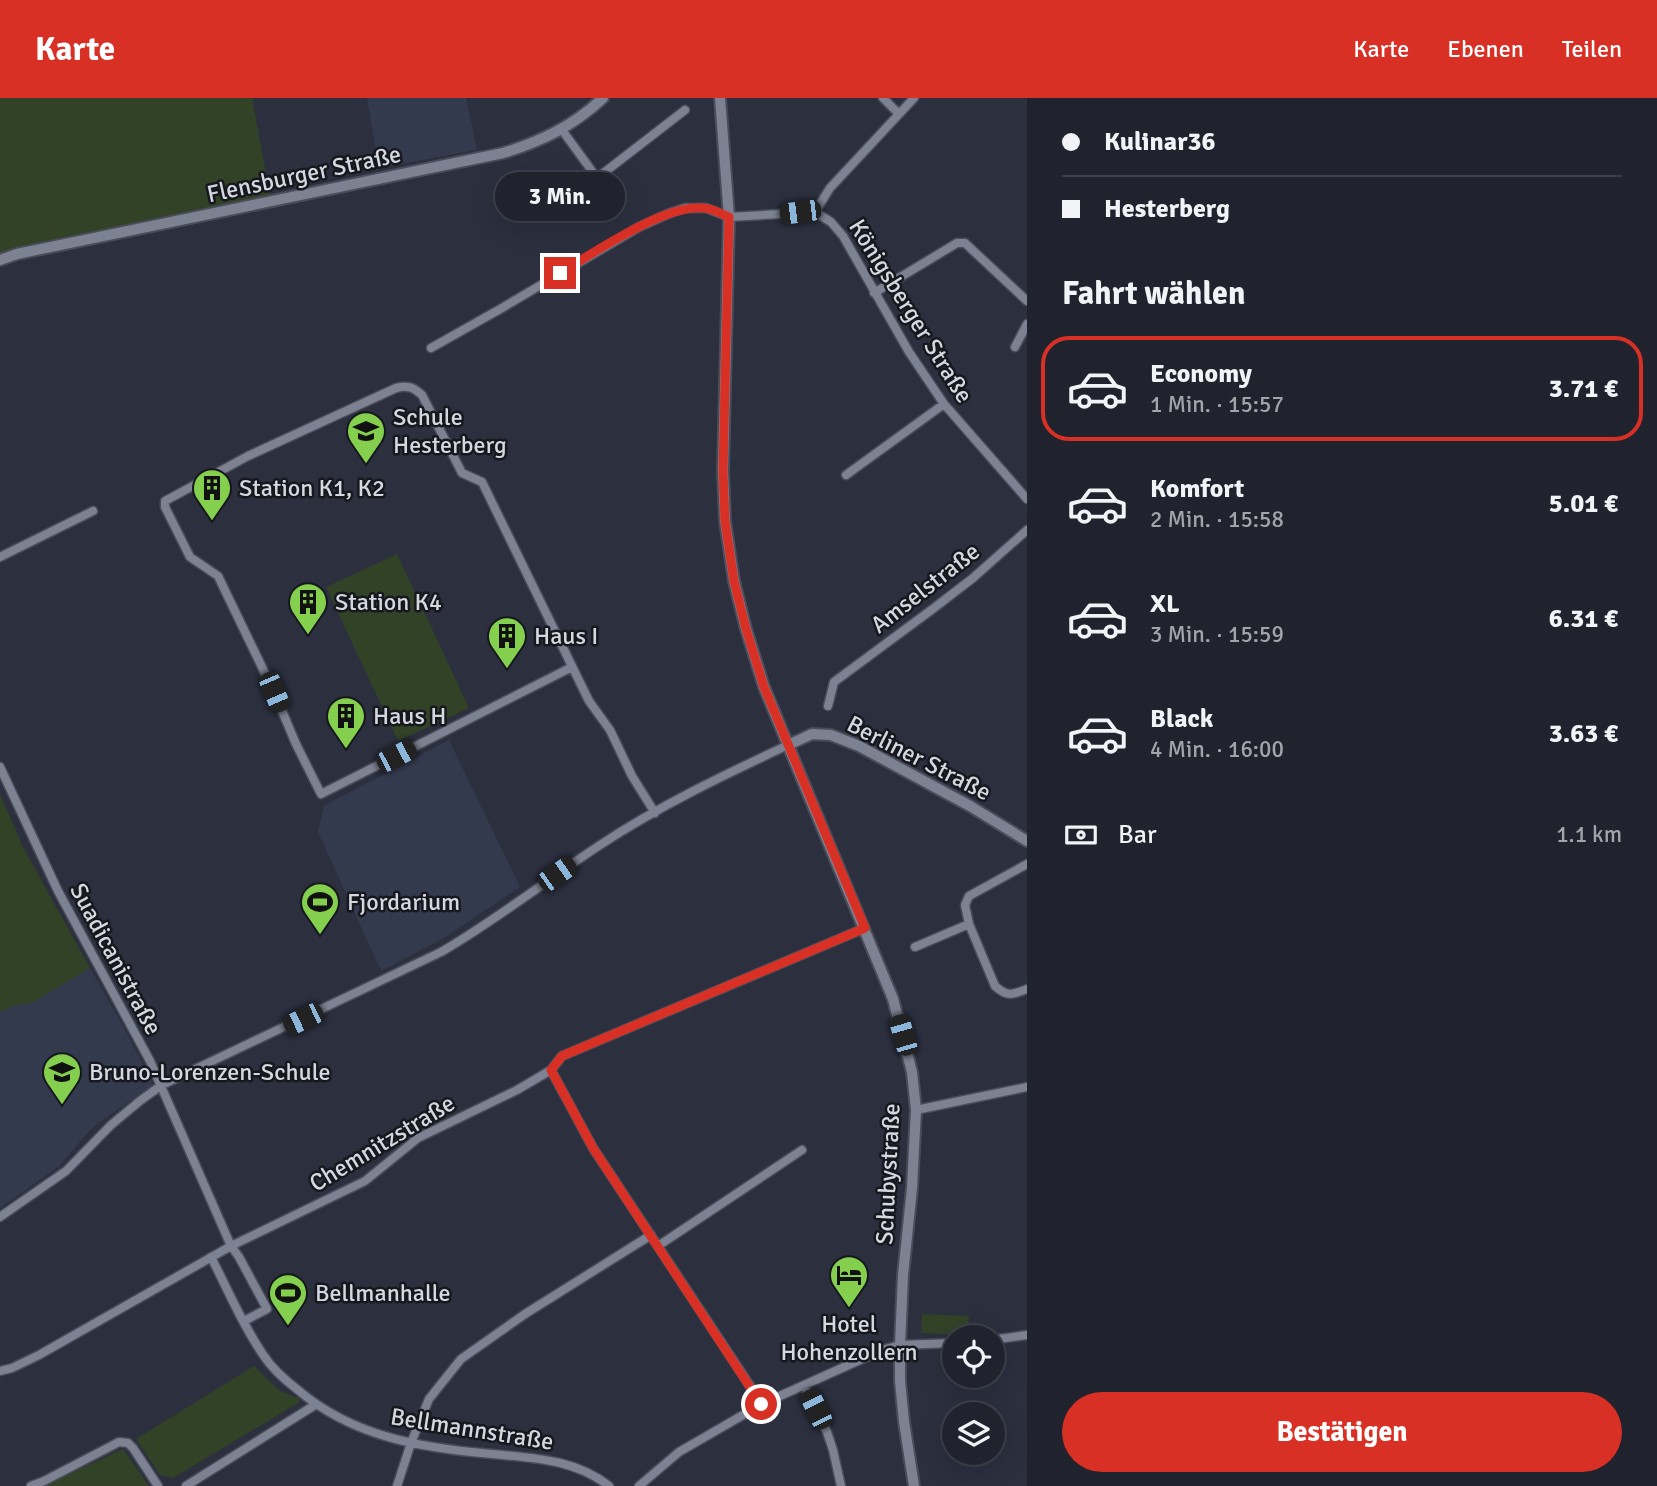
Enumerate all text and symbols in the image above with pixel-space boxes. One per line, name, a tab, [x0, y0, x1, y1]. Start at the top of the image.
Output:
text: Karte	[35, 29, 115, 70]
text: Karte	[1353, 34, 1409, 64]
text: Ebenen	[1447, 34, 1524, 64]
text: Teilen	[1562, 34, 1622, 64]
text: Kulinar36	[1104, 126, 1216, 158]
street label: Flensburger Straße	[204, 139, 404, 209]
callout: 3 Min.	[495, 172, 625, 220]
text: 3 Min.	[529, 182, 591, 211]
text: Hesterberg	[1104, 193, 1230, 225]
car	[778, 199, 823, 225]
street label: Königsberger Straße	[842, 214, 980, 408]
route end	[544, 257, 576, 289]
text: Fahrt wählen	[1062, 274, 1246, 313]
icon: car	[1066, 357, 1129, 420]
text: Economy	[1150, 358, 1252, 390]
text: 3.71 €	[1549, 373, 1618, 405]
text: 1 Min. · 15:57	[1150, 390, 1284, 419]
place label: Schule Hesterberg	[393, 402, 507, 460]
school or university icon: Schule Hesterberg	[345, 410, 387, 465]
building icon: Station K1, K2	[191, 467, 233, 522]
icon: car	[1066, 472, 1129, 535]
place label: Station K1, K2	[239, 473, 385, 503]
text: Komfort	[1150, 473, 1244, 505]
text: 5.01 €	[1549, 488, 1618, 520]
text: 2 Min. · 15:58	[1150, 505, 1284, 534]
street label: Amselstraße	[864, 536, 986, 640]
building icon: Station K4	[287, 581, 329, 636]
place label: Station K4	[335, 587, 442, 617]
icon: car	[1066, 587, 1129, 650]
text: XL	[1150, 588, 1180, 620]
text: 6.31 €	[1549, 603, 1618, 635]
building icon: Haus I	[486, 615, 528, 670]
text: 3 Min. · 15:59	[1150, 620, 1284, 649]
place label: Haus I	[534, 621, 598, 651]
car	[257, 669, 292, 715]
building icon: Haus H	[325, 695, 367, 750]
place label: Haus H	[373, 701, 446, 731]
icon: car	[1066, 702, 1129, 765]
text: Black	[1150, 703, 1213, 735]
street label: Berliner Straße	[842, 709, 996, 807]
text: 3.63 €	[1549, 718, 1618, 750]
text: 4 Min. · 16:00	[1150, 735, 1284, 764]
car	[373, 737, 420, 775]
icon: cash	[1062, 816, 1100, 854]
text: Bar	[1118, 819, 1156, 851]
text: 1.1 km	[1556, 820, 1622, 849]
car	[534, 853, 581, 895]
street label: Suadicanistraße	[63, 878, 169, 1040]
sports icon: Fjordarium	[299, 881, 341, 936]
place label: Fjordarium	[347, 887, 460, 917]
car	[280, 1000, 327, 1038]
car	[888, 1012, 919, 1058]
school or university icon: Bruno-Lorenzen-Schule	[41, 1051, 83, 1106]
place label: Bruno-Lorenzen-Schule	[89, 1057, 331, 1087]
street label: Chemnitzstraße	[304, 1088, 460, 1198]
street label: Schubystraße	[869, 1103, 907, 1245]
hotel icon: Hotel Hohenzollern	[828, 1254, 870, 1309]
sports icon: Bellmanhalle	[267, 1272, 309, 1327]
place label: Bellmanhalle	[315, 1278, 451, 1308]
place label: Hotel Hohenzollern	[780, 1309, 918, 1367]
map controls	[942, 1325, 1005, 1465]
button: locate	[942, 1325, 1005, 1388]
car	[798, 1386, 835, 1432]
route start	[745, 1388, 777, 1420]
button: Bestätigen	[1062, 1392, 1622, 1472]
street label: Bellmannstraße	[388, 1401, 556, 1457]
button: layers	[942, 1402, 1005, 1465]

